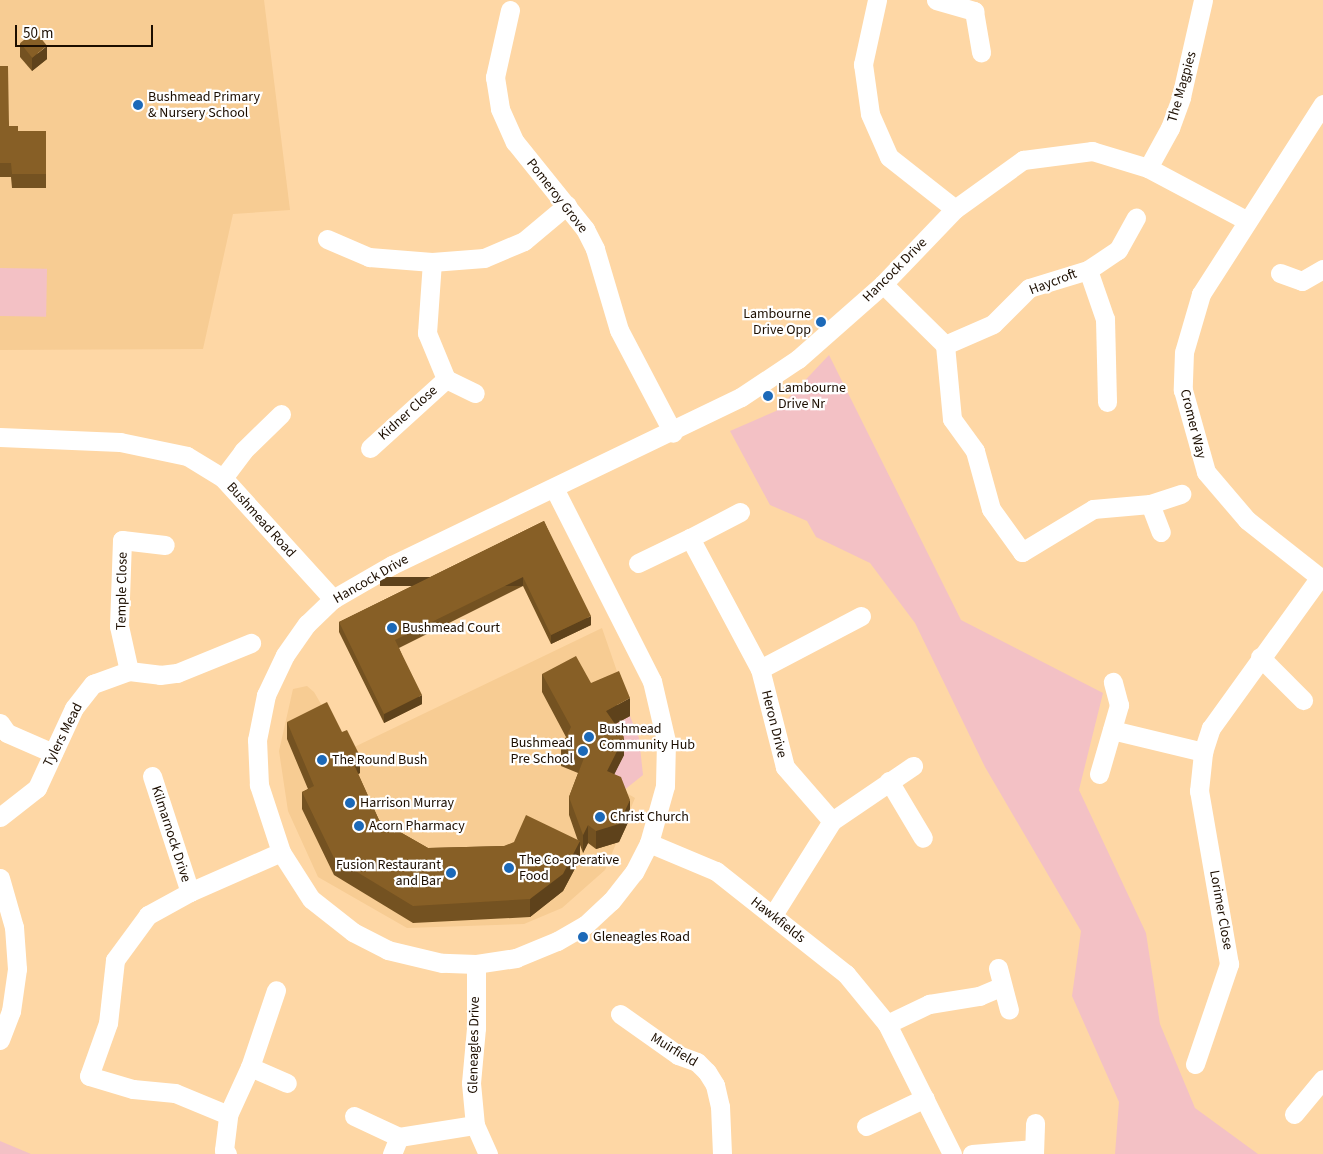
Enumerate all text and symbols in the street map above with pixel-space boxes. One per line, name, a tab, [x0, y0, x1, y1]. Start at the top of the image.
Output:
scale bar	[18, 15, 155, 47]
text: 50 m	[23, 23, 53, 44]
street label: The Magpies	[1164, 50, 1200, 124]
place label: Bushmead Primary & Nursery School	[148, 89, 260, 121]
marker: Bushmead Primary & Nursery School	[132, 99, 144, 111]
street label: Pomeroy Grove	[523, 156, 591, 236]
street label: Hancock Drive	[859, 234, 931, 306]
street label: Haycroft	[1027, 265, 1079, 299]
place label: Lambourne Drive Opp	[743, 306, 811, 338]
marker: Lambourne Drive Opp	[815, 316, 827, 328]
place label: Lambourne Drive Nr	[778, 380, 846, 412]
street label: Kidner Close	[375, 382, 441, 444]
street label: Cromer Way	[1176, 388, 1210, 460]
marker: Lambourne Drive Nr	[762, 390, 774, 402]
street label: Bushmead Road	[223, 479, 299, 561]
street label: Hancock Drive	[330, 551, 412, 607]
street label: Temple Close	[113, 552, 131, 630]
place label: Bushmead Court	[402, 620, 500, 636]
marker: Bushmead Court	[386, 622, 398, 634]
street label: Heron Drive	[757, 688, 791, 760]
street label: Tylers Mead	[40, 700, 86, 770]
place label: Bushmead Community Hub	[599, 721, 695, 754]
marker: Bushmead Community Hub	[583, 731, 595, 743]
place label: Bushmead Pre School	[510, 735, 573, 768]
marker: Bushmead Pre School	[577, 745, 589, 757]
place label: The Round Bush	[332, 752, 427, 768]
marker: The Round Bush	[316, 754, 328, 766]
street label: Kilmarnock Drive	[148, 784, 194, 884]
place label: Harrison Murray	[360, 795, 454, 811]
marker: Harrison Murray	[344, 797, 356, 809]
place label: Christ Church	[610, 809, 689, 825]
marker: Christ Church	[594, 811, 606, 823]
place label: Acorn Pharmacy	[369, 818, 465, 834]
marker: Acorn Pharmacy	[353, 820, 365, 832]
place label: The Co-operative Food	[519, 852, 619, 884]
place label: Fusion Restaurant and Bar	[336, 857, 441, 890]
marker: The Co-operative Food	[503, 862, 515, 874]
marker: Fusion Restaurant and Bar	[445, 867, 457, 879]
street label: Lorimer Close	[1206, 869, 1236, 951]
street label: Hawkfields	[747, 893, 809, 947]
place label: Gleneagles Road	[593, 929, 690, 945]
marker: Gleneagles Road	[577, 931, 589, 943]
street label: Gleneagles Drive	[465, 996, 483, 1094]
street label: Muirfield	[647, 1029, 701, 1071]

